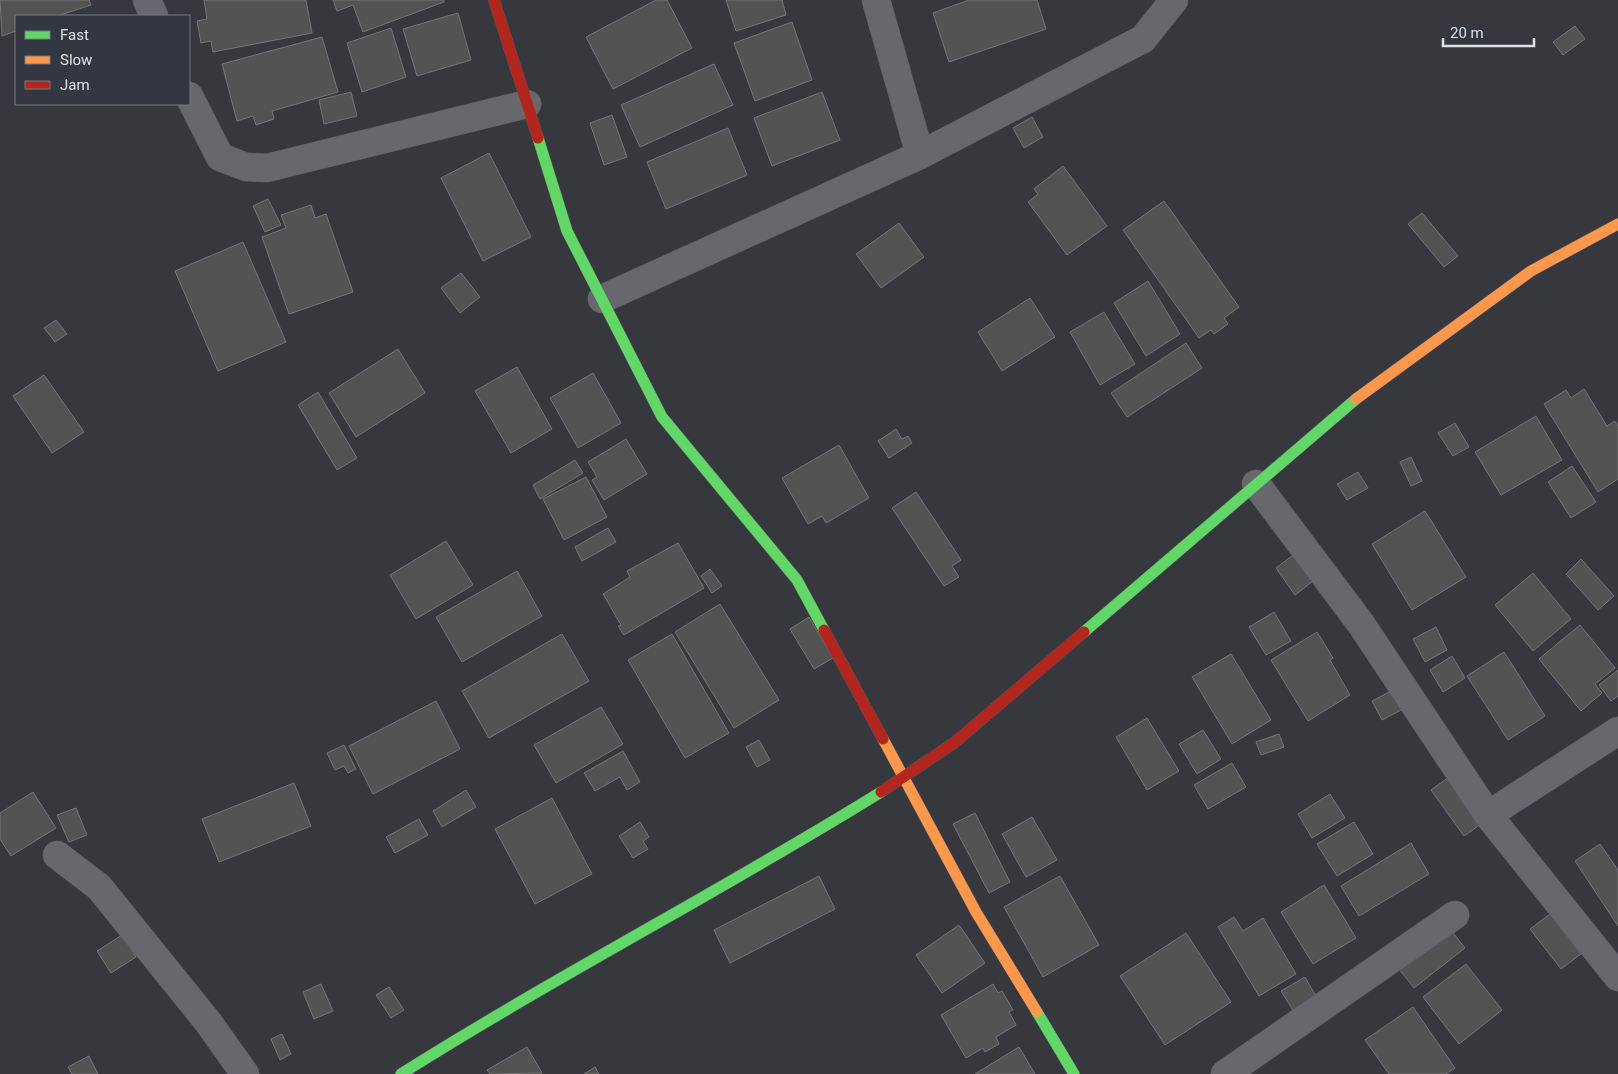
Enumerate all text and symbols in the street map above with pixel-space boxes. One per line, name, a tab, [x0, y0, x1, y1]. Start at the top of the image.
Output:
legend	[15, 15, 190, 105]
scale bar	[1443, 15, 1534, 47]
text: 20 m	[1450, 24, 1484, 42]
text: Fast	[60, 26, 89, 44]
text: Slow	[60, 51, 92, 69]
text: Jam	[60, 76, 90, 94]

